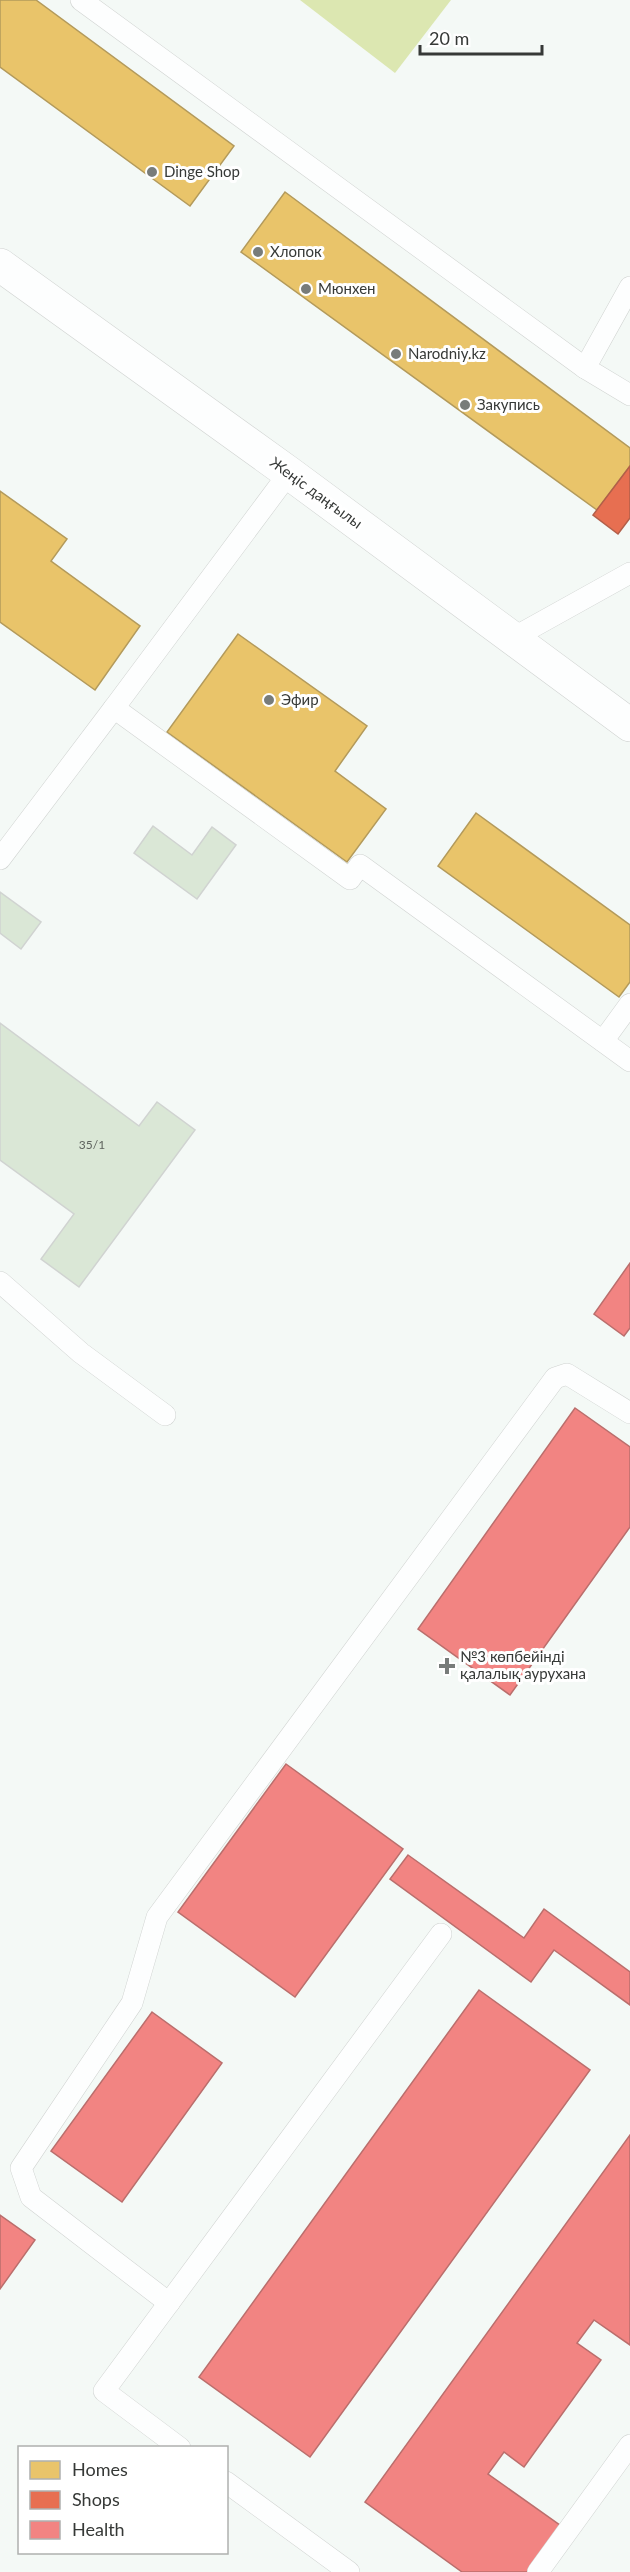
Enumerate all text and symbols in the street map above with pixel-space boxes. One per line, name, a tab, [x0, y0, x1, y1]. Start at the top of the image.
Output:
scale bar	[420, 18, 542, 56]
text: 20 m	[429, 27, 469, 49]
place label: Dinge Shop	[164, 162, 240, 180]
marker: Dinge Shop	[145, 165, 159, 179]
place label: Хлопок	[270, 242, 322, 260]
marker: Хлопок	[251, 245, 265, 259]
place label: Мюнхен	[318, 279, 376, 297]
marker: Мюнхен	[299, 282, 313, 296]
place label: Narodniy.kz	[408, 344, 486, 362]
marker: Narodniy.kz	[389, 347, 403, 361]
place label: Закупись	[477, 395, 540, 413]
marker: Закупись	[458, 398, 472, 412]
street label: Жеңіс даңғылы	[267, 453, 366, 532]
place label: Эфир	[281, 690, 319, 708]
marker: Эфир	[262, 693, 276, 707]
house number: 35/1	[79, 1137, 105, 1152]
place label: №3 көпбейінді қалалық аурухана	[460, 1647, 586, 1682]
marker: №3 көпбейінді қалалық аурухана	[438, 1657, 456, 1675]
legend	[18, 2446, 228, 2554]
text: Homes	[72, 2458, 128, 2480]
text: Shops	[72, 2488, 120, 2510]
text: Health	[72, 2518, 125, 2540]

